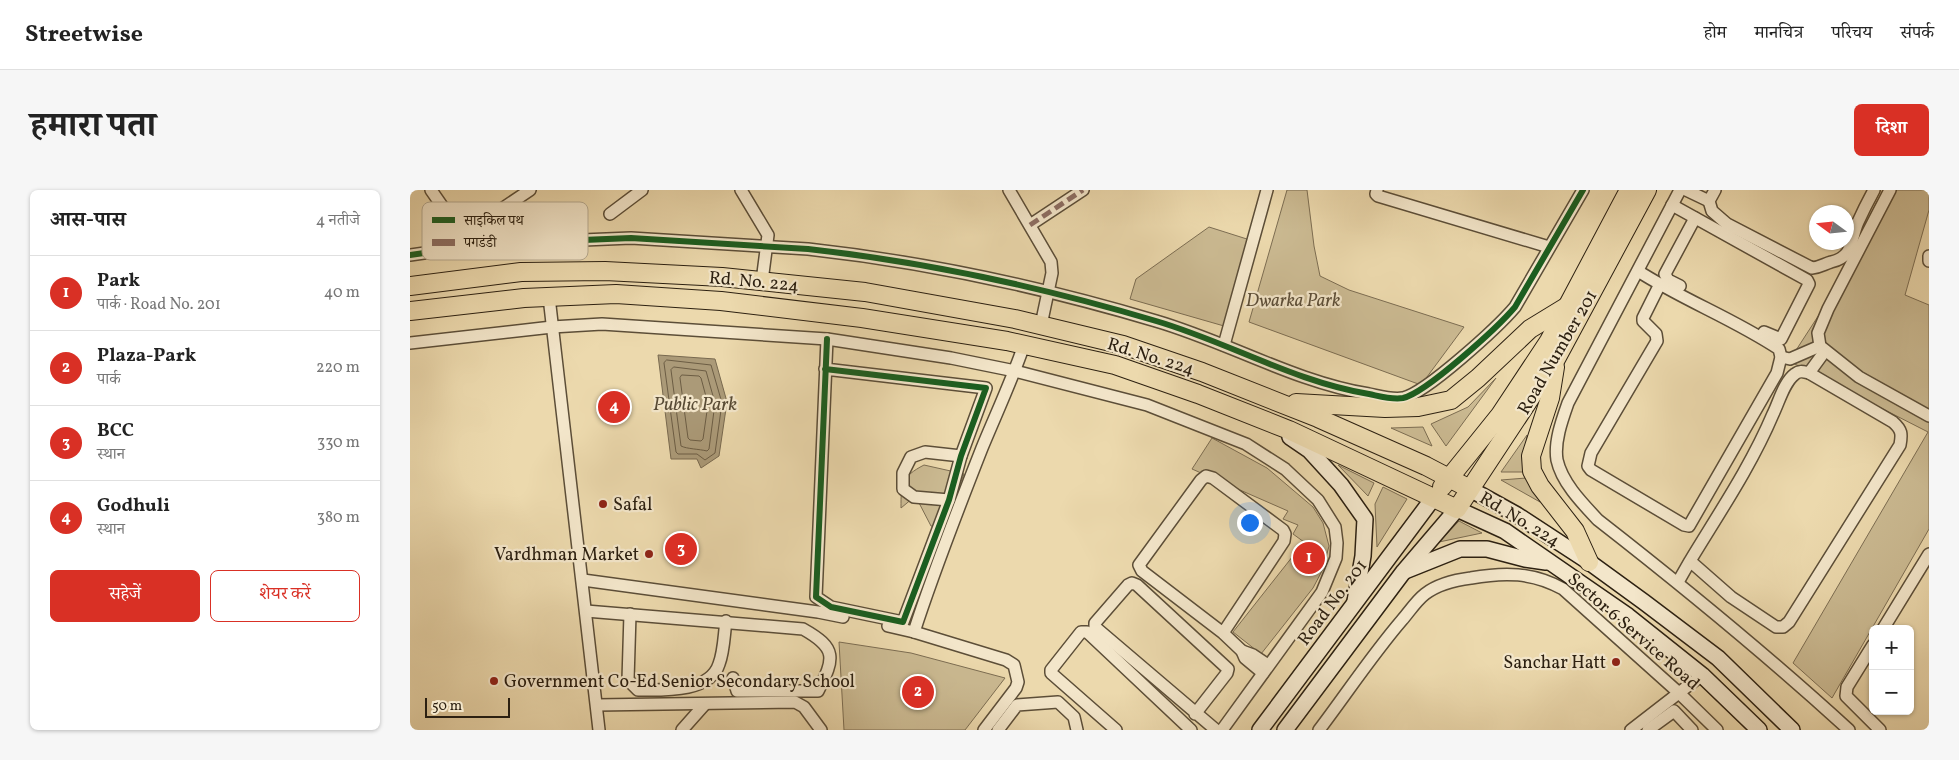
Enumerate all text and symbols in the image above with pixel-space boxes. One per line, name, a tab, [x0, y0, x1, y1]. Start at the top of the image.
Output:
text: Streetwise	[25, 18, 143, 52]
text: होम	[1704, 21, 1727, 46]
text: मानचित्र	[1755, 21, 1803, 46]
text: परिचय	[1831, 21, 1872, 46]
text: संपर्क	[1900, 21, 1934, 46]
text: हमारा पता	[30, 103, 156, 151]
button: दिशा	[1854, 104, 1929, 156]
legend	[422, 202, 588, 260]
north arrow	[1809, 205, 1854, 250]
text: आस-पास	[50, 206, 126, 235]
text: 4 नतीजे	[316, 210, 360, 232]
text: साइकिल पथ	[463, 212, 525, 231]
text: पगडंडी	[463, 234, 497, 253]
street label: Rd. No. 224	[708, 266, 800, 299]
text: Park	[97, 268, 140, 294]
text: 1	[63, 282, 69, 304]
text: 40 m	[324, 282, 360, 304]
street label: Road Number 201	[1512, 286, 1604, 420]
park label: Dwarka Park	[1246, 289, 1340, 314]
text: पार्क · Road No. 201	[97, 294, 221, 316]
street label: Rd. No. 224	[1104, 332, 1197, 383]
text: Plaza-Park	[97, 343, 196, 369]
text: 2	[62, 357, 70, 379]
text: 220 m	[316, 357, 360, 379]
text: पार्क	[97, 369, 121, 391]
pin: 4	[598, 388, 630, 426]
water label: Public Park	[653, 392, 737, 418]
text: BCC	[97, 418, 134, 444]
text: 3	[62, 432, 70, 454]
text: 330 m	[317, 432, 360, 454]
text: स्थान	[97, 444, 125, 466]
street label: Rd. No. 224	[1474, 486, 1564, 554]
text: Godhuli	[97, 493, 170, 519]
place label: Safal	[613, 493, 652, 518]
marker: Safal	[597, 498, 609, 510]
text: 4	[61, 507, 71, 529]
text: 380 m	[317, 507, 360, 529]
your location	[1237, 510, 1263, 536]
text: स्थान	[97, 519, 125, 541]
pin: 3	[665, 530, 697, 568]
pin: 1	[1293, 539, 1325, 577]
place label: Vardhman Market	[494, 543, 639, 568]
marker: Vardhman Market	[643, 548, 655, 560]
street label: Road No. 201	[1293, 555, 1371, 649]
street label: Sector 6 Service Road	[1561, 568, 1705, 697]
button: सहेजें	[50, 570, 200, 622]
button: शेयर करें	[210, 570, 360, 622]
map controls	[1869, 625, 1914, 715]
button: +	[1869, 625, 1914, 670]
place label: Sanchar Hatt	[1503, 651, 1606, 676]
marker: Sanchar Hatt	[1610, 656, 1622, 668]
place label: Government Co-Ed Senior Secondary School	[504, 670, 855, 695]
button: −	[1869, 670, 1914, 715]
pin: 2	[902, 673, 934, 711]
marker: Government Co-Ed Senior Secondary School	[488, 675, 500, 687]
scale bar	[425, 695, 510, 718]
text: 50 m	[432, 697, 462, 716]

